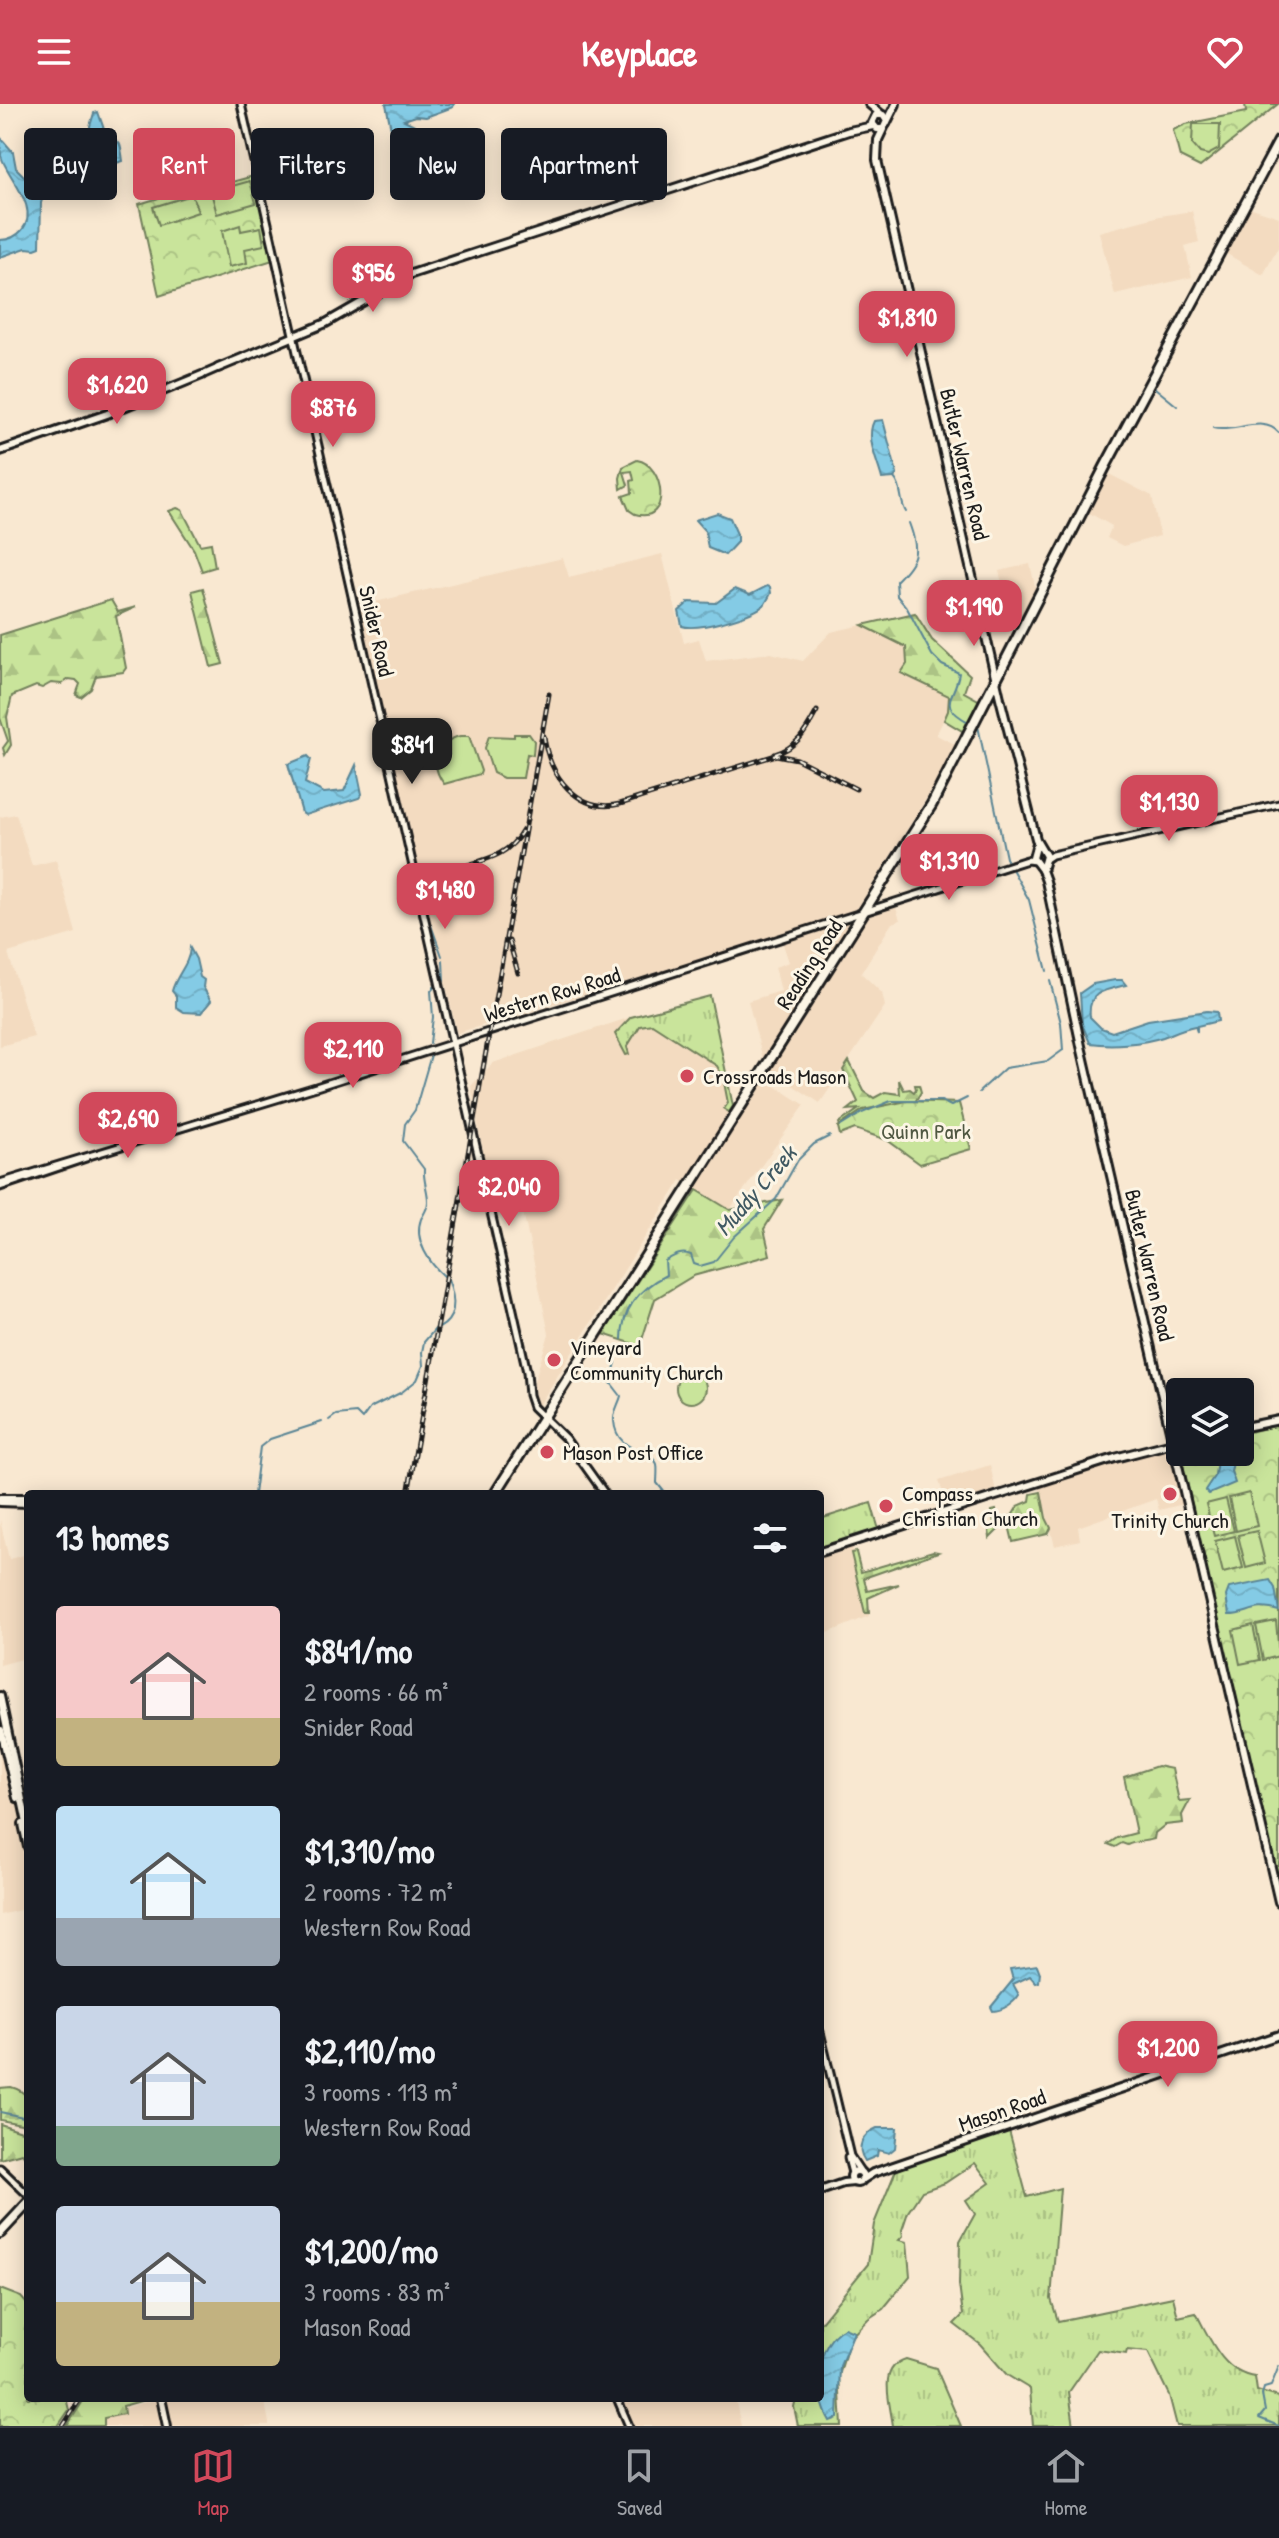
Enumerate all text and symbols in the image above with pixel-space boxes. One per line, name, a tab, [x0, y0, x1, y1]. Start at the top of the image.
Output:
text: Keyplace	[582, 28, 697, 77]
icon: menu	[32, 30, 76, 74]
icon: heart	[1203, 30, 1247, 74]
chip: Buy	[24, 128, 117, 200]
chip: Rent	[133, 128, 235, 200]
chip: Filters	[251, 128, 374, 200]
chip: New	[390, 128, 485, 200]
chip: Apartment	[501, 128, 667, 200]
pin: $956	[326, 246, 420, 314]
text: $956	[351, 254, 395, 289]
pin: $1,810	[842, 291, 972, 359]
text: $1,810	[877, 299, 937, 334]
pin: $1,620	[52, 358, 182, 426]
text: $1,620	[86, 366, 148, 401]
pin: $876	[286, 381, 380, 449]
street label: Butler Warren Road	[933, 385, 997, 543]
text: $876	[309, 389, 357, 424]
pin: $1,190	[909, 580, 1039, 648]
street label: Snider Road	[352, 583, 402, 680]
text: $1,190	[945, 588, 1003, 623]
pin: $841	[365, 718, 459, 786]
text: $841	[390, 726, 434, 761]
pin: $1,130	[1104, 775, 1234, 843]
text: $1,130	[1139, 783, 1199, 818]
pin: $1,310	[884, 834, 1014, 902]
text: $1,310	[919, 842, 979, 877]
pin: $1,480	[380, 863, 510, 931]
text: $1,480	[415, 871, 475, 906]
street label: Reading Road	[769, 913, 850, 1015]
street label: Western Row Road	[480, 959, 624, 1029]
pin: $2,110	[288, 1022, 418, 1090]
text: $2,110	[322, 1030, 384, 1065]
place label: Crossroads Mason	[703, 1061, 846, 1091]
marker: Crossroads Mason	[678, 1067, 696, 1085]
pin: $2,690	[63, 1092, 193, 1160]
text: $2,690	[97, 1100, 159, 1135]
park label: Quinn Park	[881, 1116, 971, 1146]
water label: Muddy Creek	[707, 1137, 805, 1243]
pin: $2,040	[444, 1160, 574, 1228]
text: $2,040	[477, 1168, 541, 1203]
street label: Butler Warren Road	[1118, 1186, 1182, 1344]
place label: Vineyard Community Church	[570, 1332, 723, 1387]
marker: Vineyard Community Church	[545, 1351, 563, 1369]
map controls	[1166, 1378, 1254, 1466]
button: layers	[1166, 1378, 1254, 1466]
place label: Mason Post Office	[563, 1437, 704, 1467]
marker: Mason Post Office	[538, 1443, 556, 1461]
place label: Compass Christian Church	[902, 1478, 1038, 1533]
marker: Trinity Church	[1161, 1485, 1179, 1503]
marker: Compass Christian Church	[877, 1497, 895, 1515]
place label: Trinity Church	[1112, 1505, 1228, 1535]
text: 13 homes	[56, 1515, 169, 1561]
icon: filters	[748, 1516, 792, 1560]
text: $841/mo	[304, 1628, 412, 1674]
icon: home	[120, 1638, 216, 1734]
text: 2 rooms · 66 m²	[304, 1674, 448, 1709]
text: Snider Road	[304, 1709, 413, 1744]
text: $1,310/mo	[304, 1828, 434, 1874]
icon: home	[120, 1838, 216, 1934]
text: 2 rooms · 72 m²	[304, 1874, 453, 1909]
text: Western Row Road	[304, 1909, 470, 1944]
pin: $1,200	[1103, 2021, 1233, 2089]
text: $2,110/mo	[304, 2028, 435, 2074]
text: $1,200	[1136, 2029, 1200, 2064]
icon: home	[120, 2038, 216, 2134]
text: 3 rooms · 113 m²	[304, 2074, 458, 2109]
street label: Mason Road	[955, 2081, 1050, 2139]
text: Western Row Road	[304, 2109, 470, 2144]
text: $1,200/mo	[304, 2228, 438, 2274]
icon: home	[120, 2238, 216, 2334]
text: 3 rooms · 83 m²	[304, 2274, 450, 2309]
text: Mason Road	[304, 2309, 411, 2344]
tab: Map	[191, 2444, 235, 2522]
tab: Saved	[617, 2444, 662, 2522]
tab: Home	[1044, 2444, 1088, 2522]

